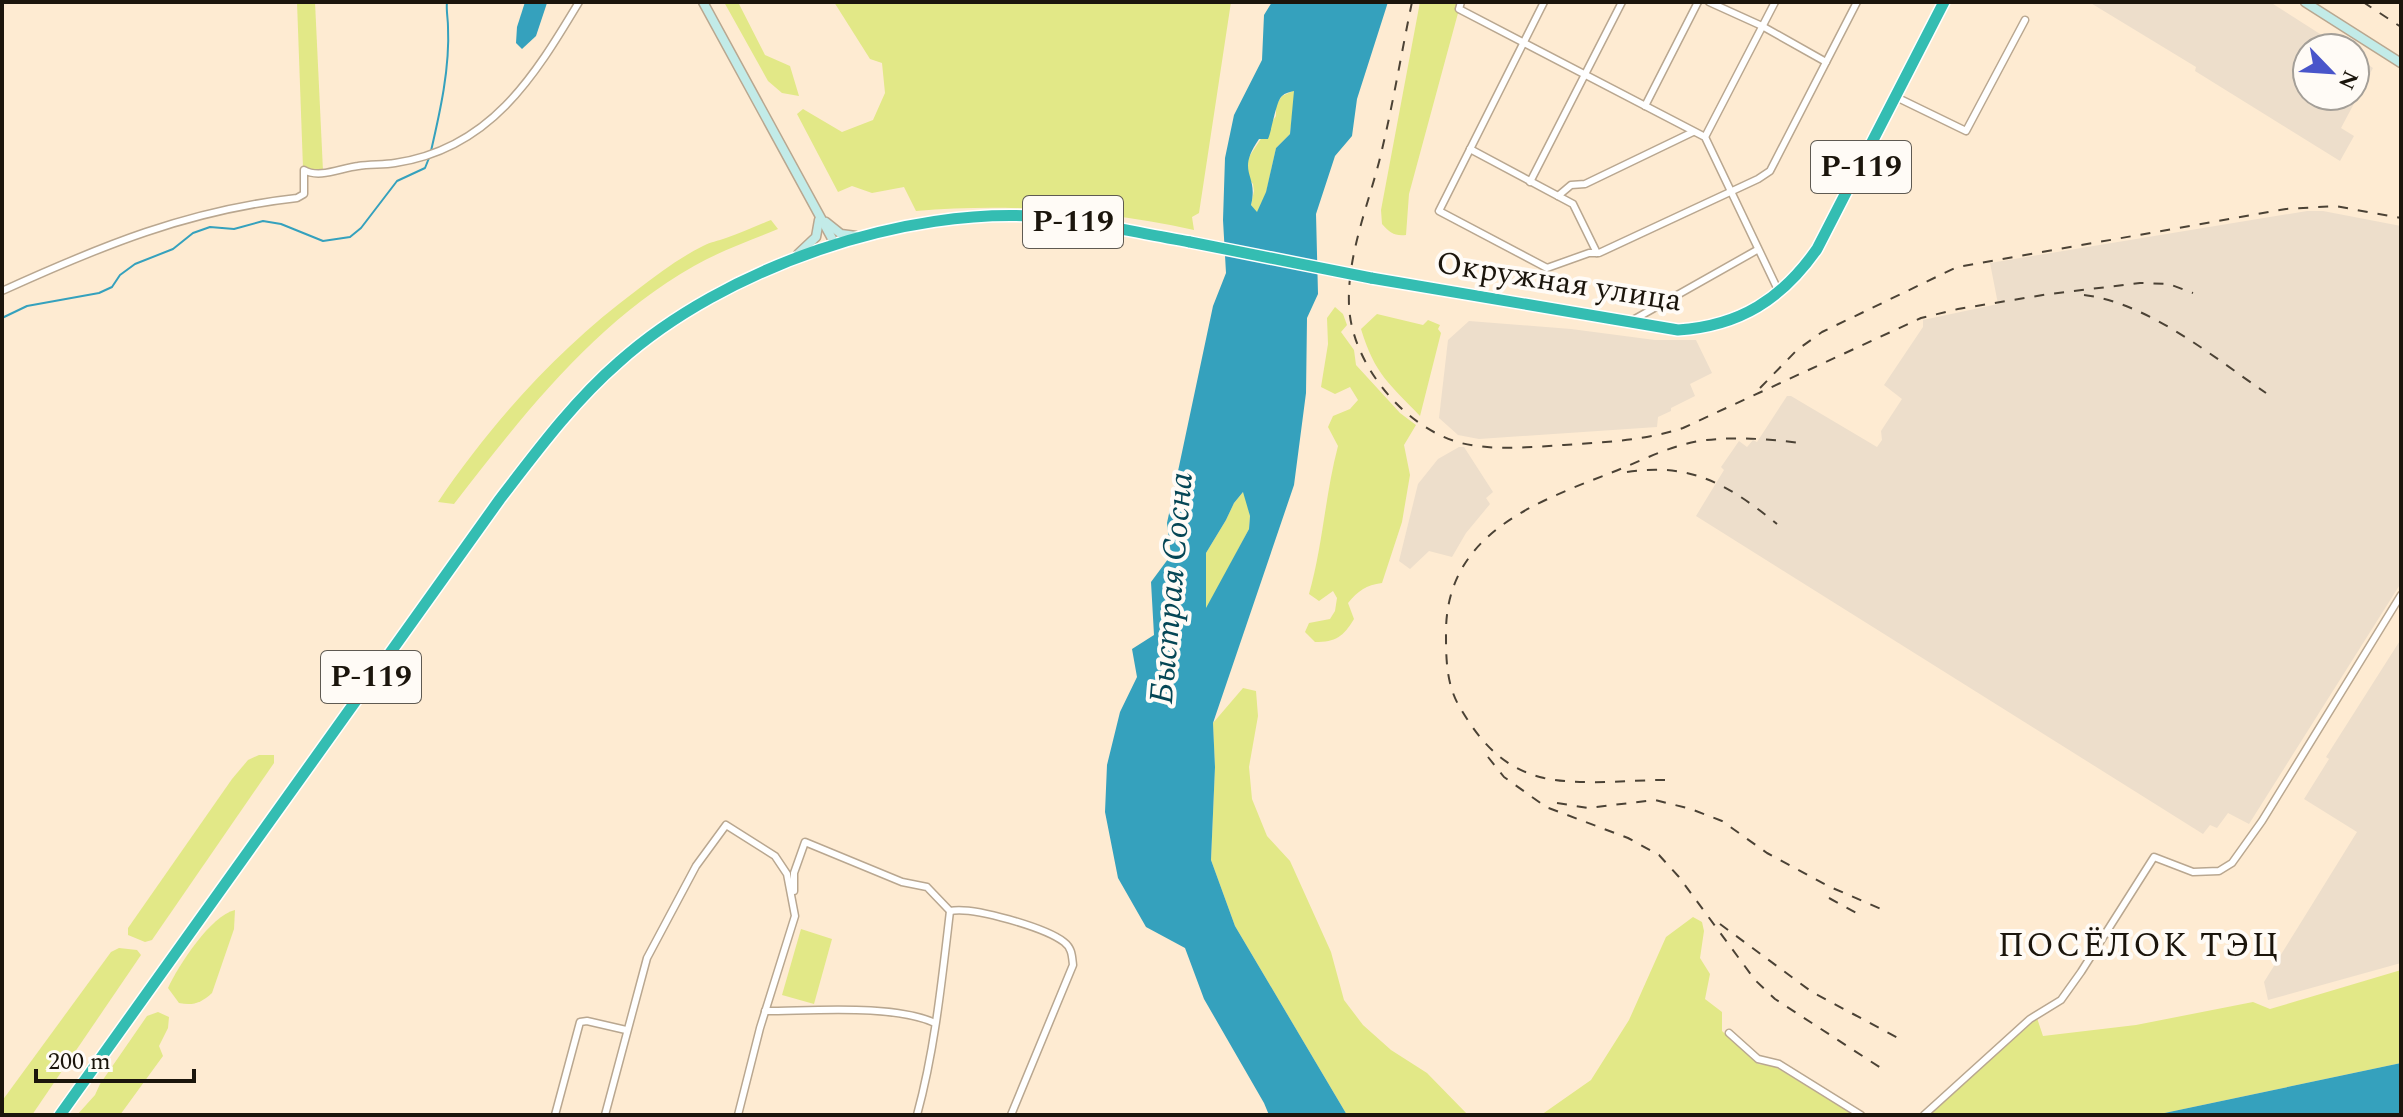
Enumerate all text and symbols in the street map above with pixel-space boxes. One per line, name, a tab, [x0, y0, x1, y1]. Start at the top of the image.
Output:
north arrow	[2291, 32, 2371, 112]
text: N	[2329, 65, 2367, 95]
road number: Р-119	[1811, 141, 1911, 193]
road number: Р-119	[1023, 196, 1123, 248]
street label: Окружная улица	[1433, 238, 1686, 326]
water label: Быстрая Сосна	[1136, 470, 1208, 706]
road number: Р-119	[321, 651, 421, 703]
district label: ПОСЁЛОК ТЭЦ	[1998, 920, 2280, 972]
scale bar	[36, 1033, 194, 1083]
text: 200 m	[48, 1044, 111, 1080]

